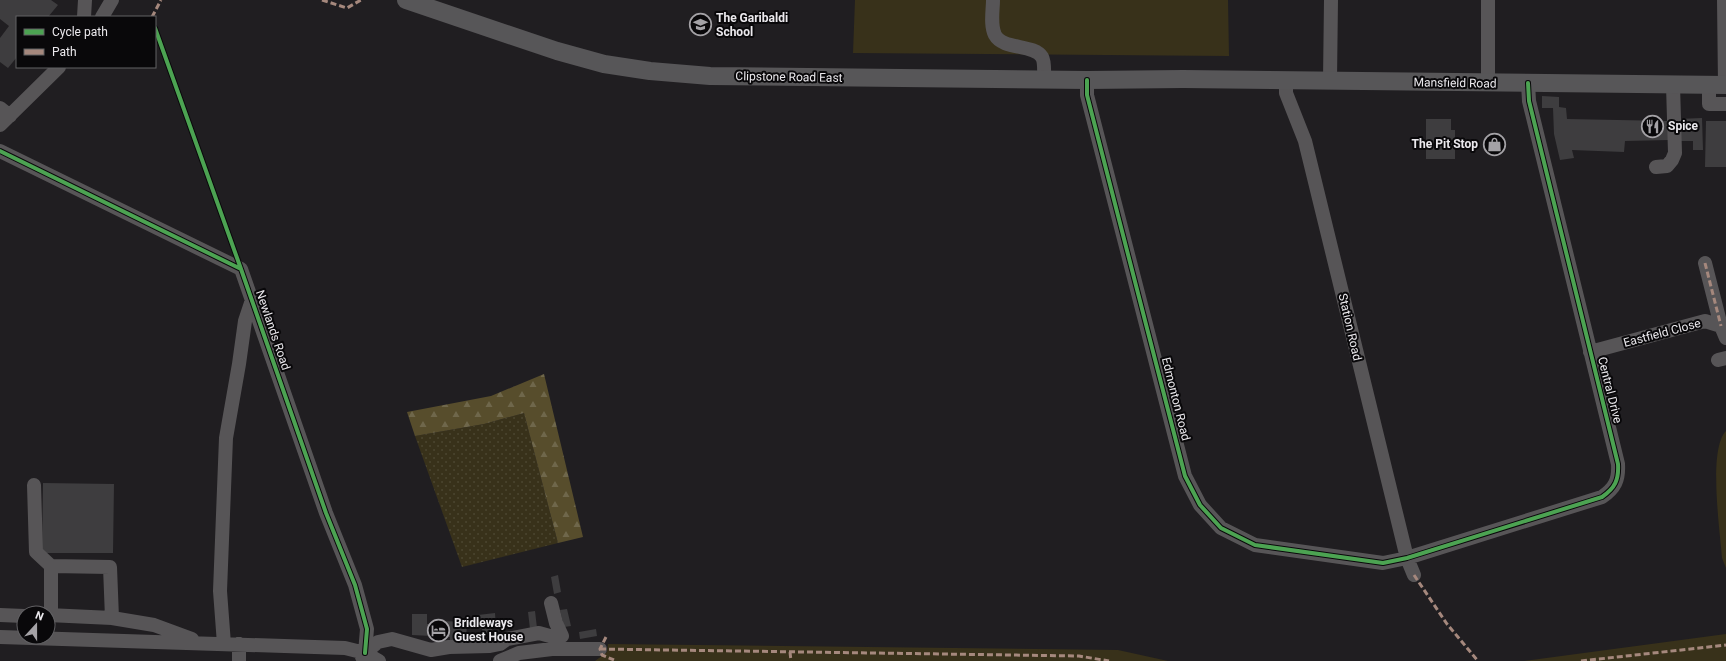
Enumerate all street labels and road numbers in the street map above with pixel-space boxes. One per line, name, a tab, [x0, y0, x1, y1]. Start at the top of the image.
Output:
street label: Clipstone Road East	[735, 69, 843, 85]
street label: Mansfield Road	[1413, 75, 1497, 91]
street label: Newlands Road	[253, 288, 293, 372]
street label: Station Road	[1335, 292, 1365, 362]
street label: Eastfield Close	[1622, 316, 1702, 350]
street label: Central Drive	[1595, 355, 1625, 425]
street label: Edmonton Road	[1159, 356, 1193, 442]

